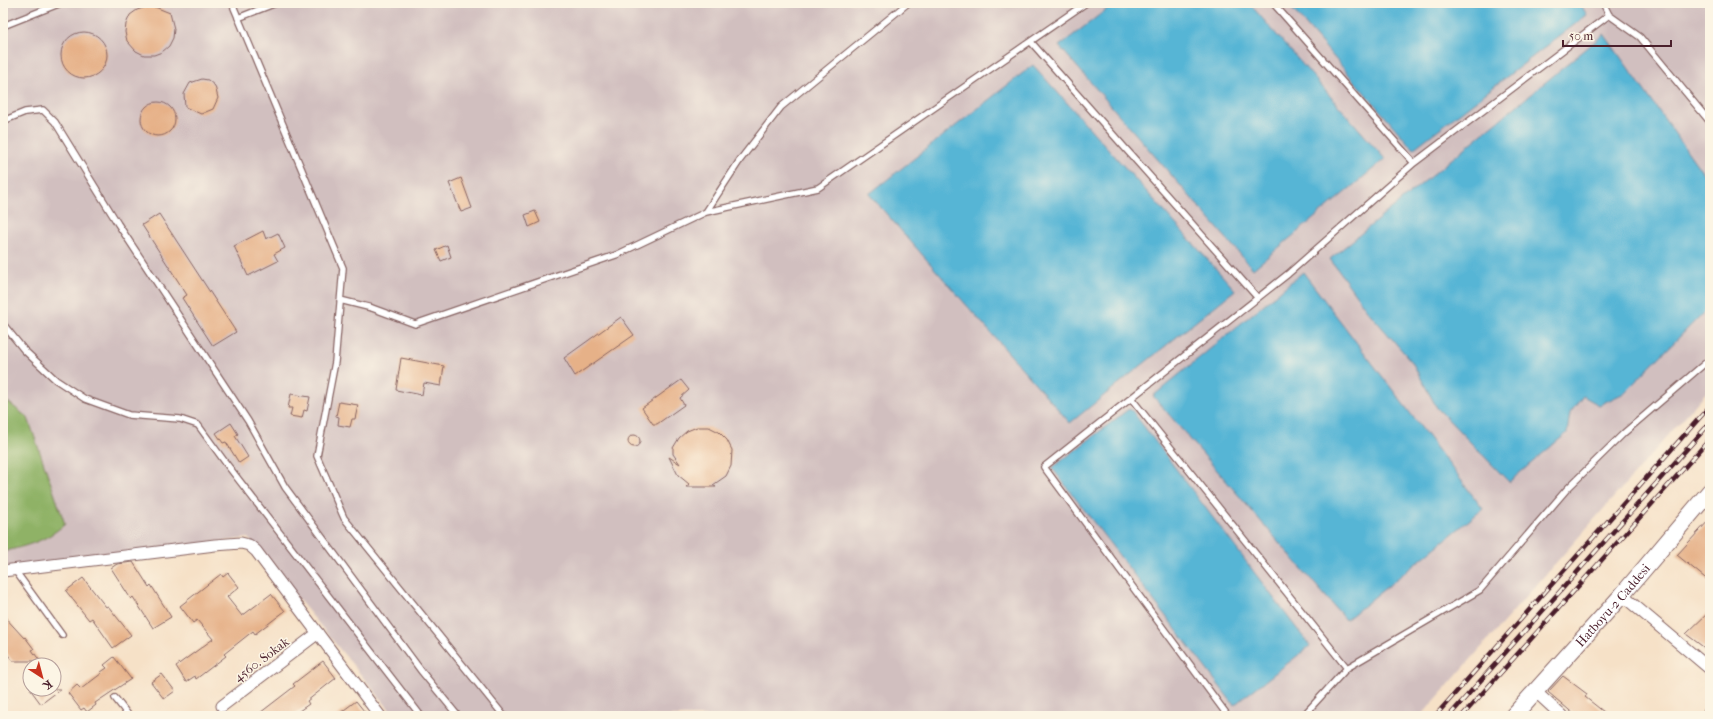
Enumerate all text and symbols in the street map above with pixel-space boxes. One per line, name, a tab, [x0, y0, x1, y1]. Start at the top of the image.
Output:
scale bar	[1563, 22, 1671, 48]
text: 50 m	[1569, 29, 1593, 43]
street label: Hatboyu-2 Caddesi	[1572, 561, 1653, 650]
street label: 4560. Sokak	[231, 634, 292, 685]
north arrow	[22, 657, 62, 697]
text: K	[40, 677, 55, 693]

